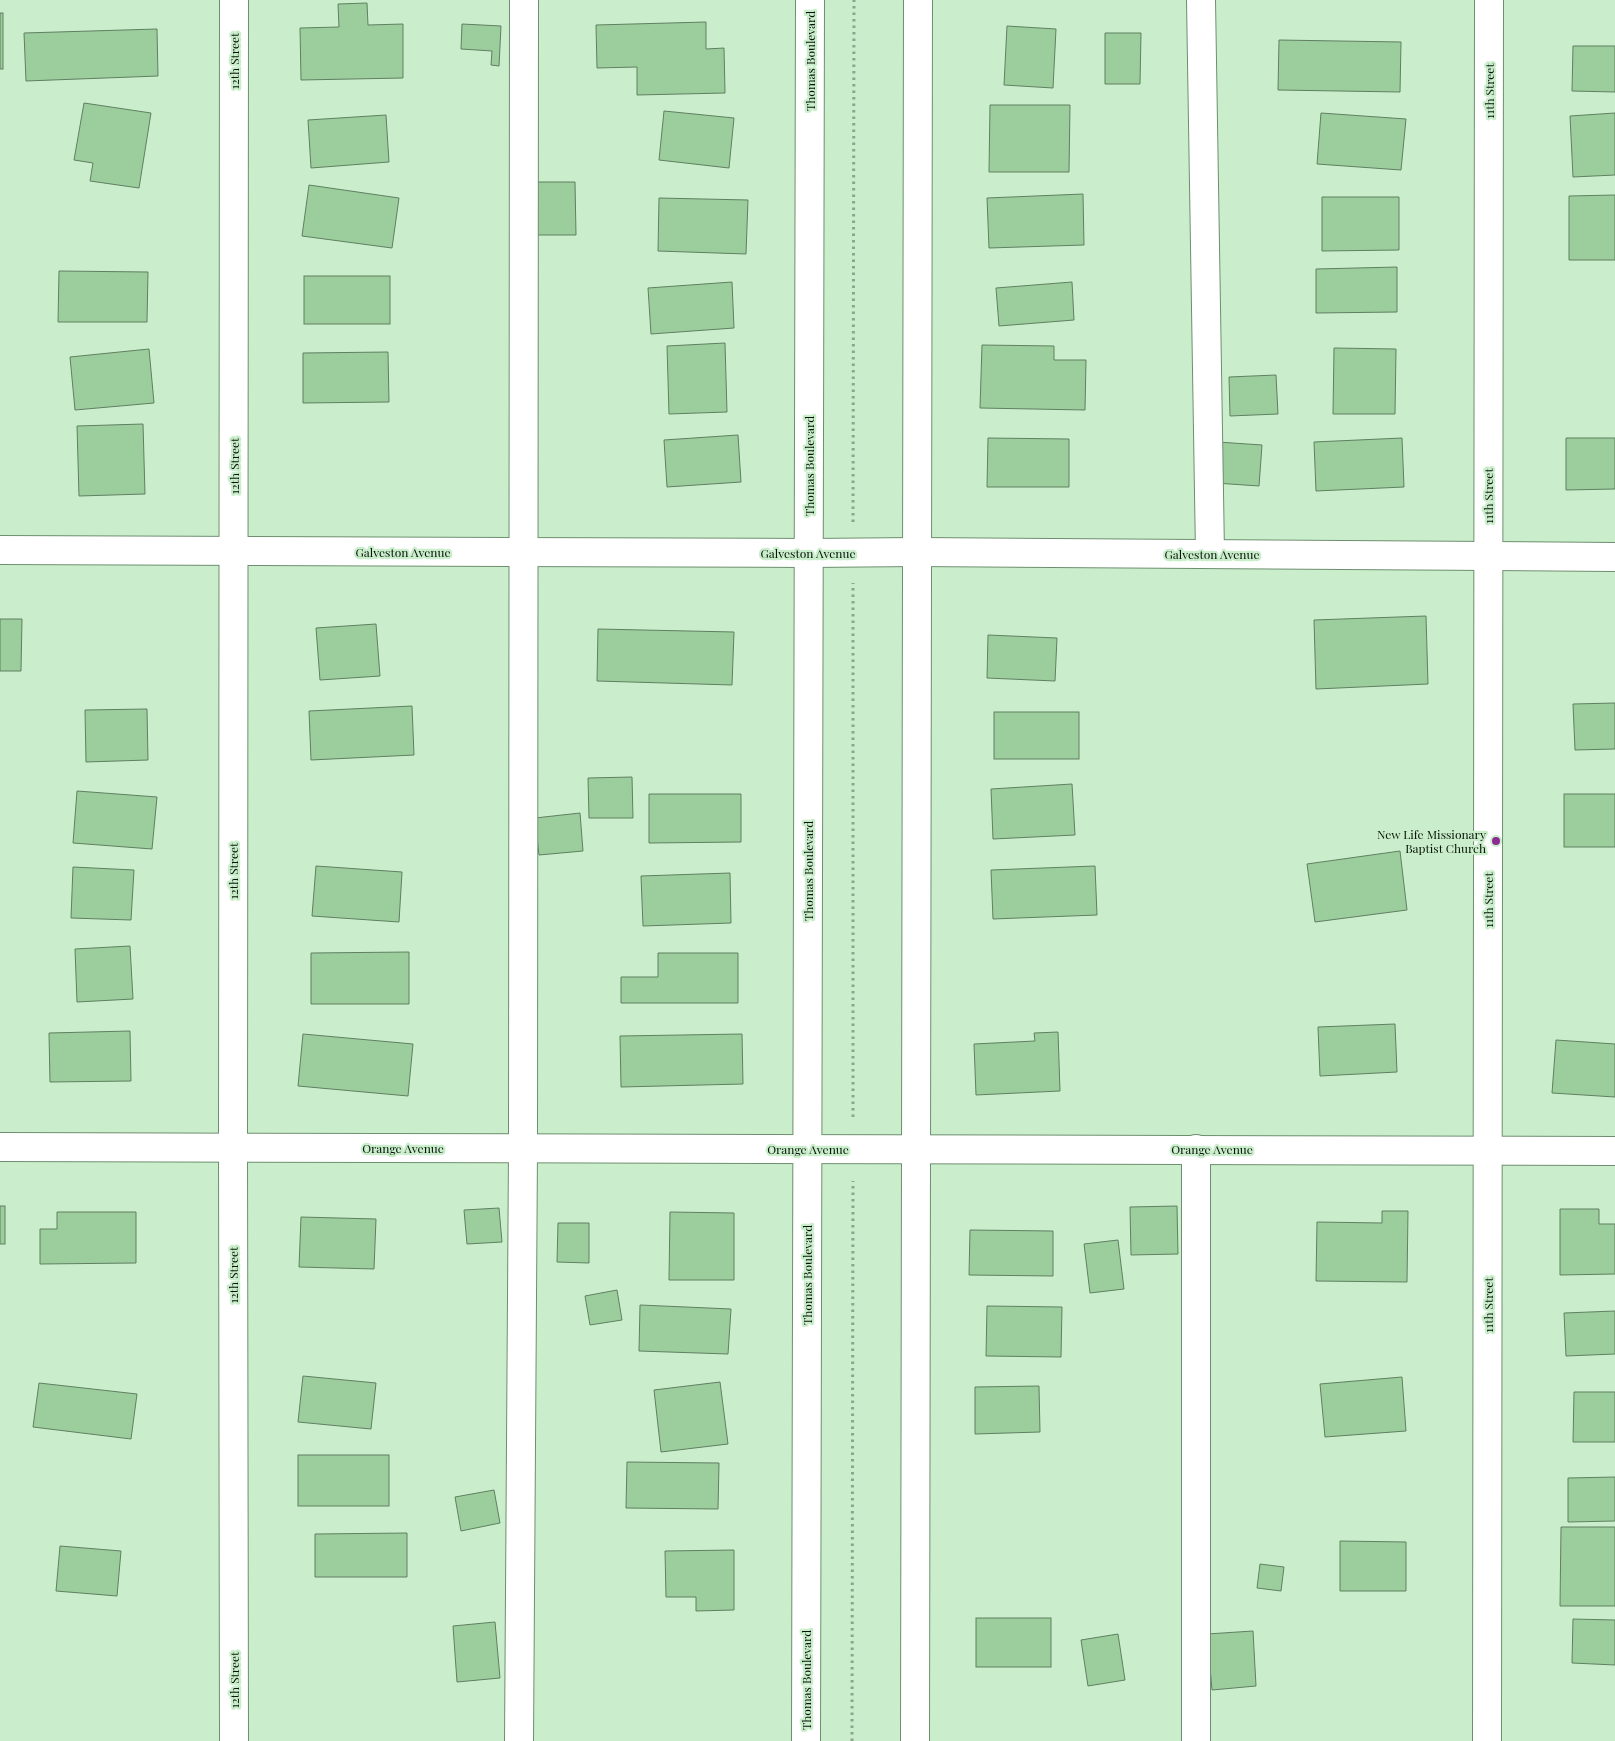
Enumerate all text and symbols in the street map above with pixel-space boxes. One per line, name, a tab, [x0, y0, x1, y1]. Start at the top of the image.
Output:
street label: Thomas Boulevard	[802, 11, 818, 111]
street label: 12th Street	[226, 32, 242, 89]
street label: 11th Street	[1481, 63, 1497, 119]
street label: Thomas Boulevard	[801, 416, 817, 516]
street label: 12th Street	[226, 437, 242, 494]
street label: 11th Street	[1480, 468, 1496, 524]
street label: Galveston Avenue	[355, 544, 451, 560]
street label: Galveston Avenue	[760, 545, 856, 561]
street label: Galveston Avenue	[1164, 546, 1260, 562]
street label: Thomas Boulevard	[800, 821, 816, 921]
place label: New Life Missionary Baptist Church	[1377, 826, 1486, 856]
marker: New Life Missionary Baptist Church	[1490, 835, 1502, 847]
street label: 12th Street	[225, 842, 241, 899]
street label: 11th Street	[1480, 872, 1496, 928]
street label: Orange Avenue	[362, 1140, 444, 1156]
street label: Orange Avenue	[767, 1141, 849, 1157]
street label: Orange Avenue	[1171, 1141, 1253, 1157]
street label: Thomas Boulevard	[799, 1225, 815, 1325]
street label: 12th Street	[225, 1246, 241, 1303]
street label: 11th Street	[1480, 1277, 1496, 1333]
street label: Thomas Boulevard	[798, 1630, 814, 1730]
street label: 12th Street	[226, 1651, 242, 1708]

